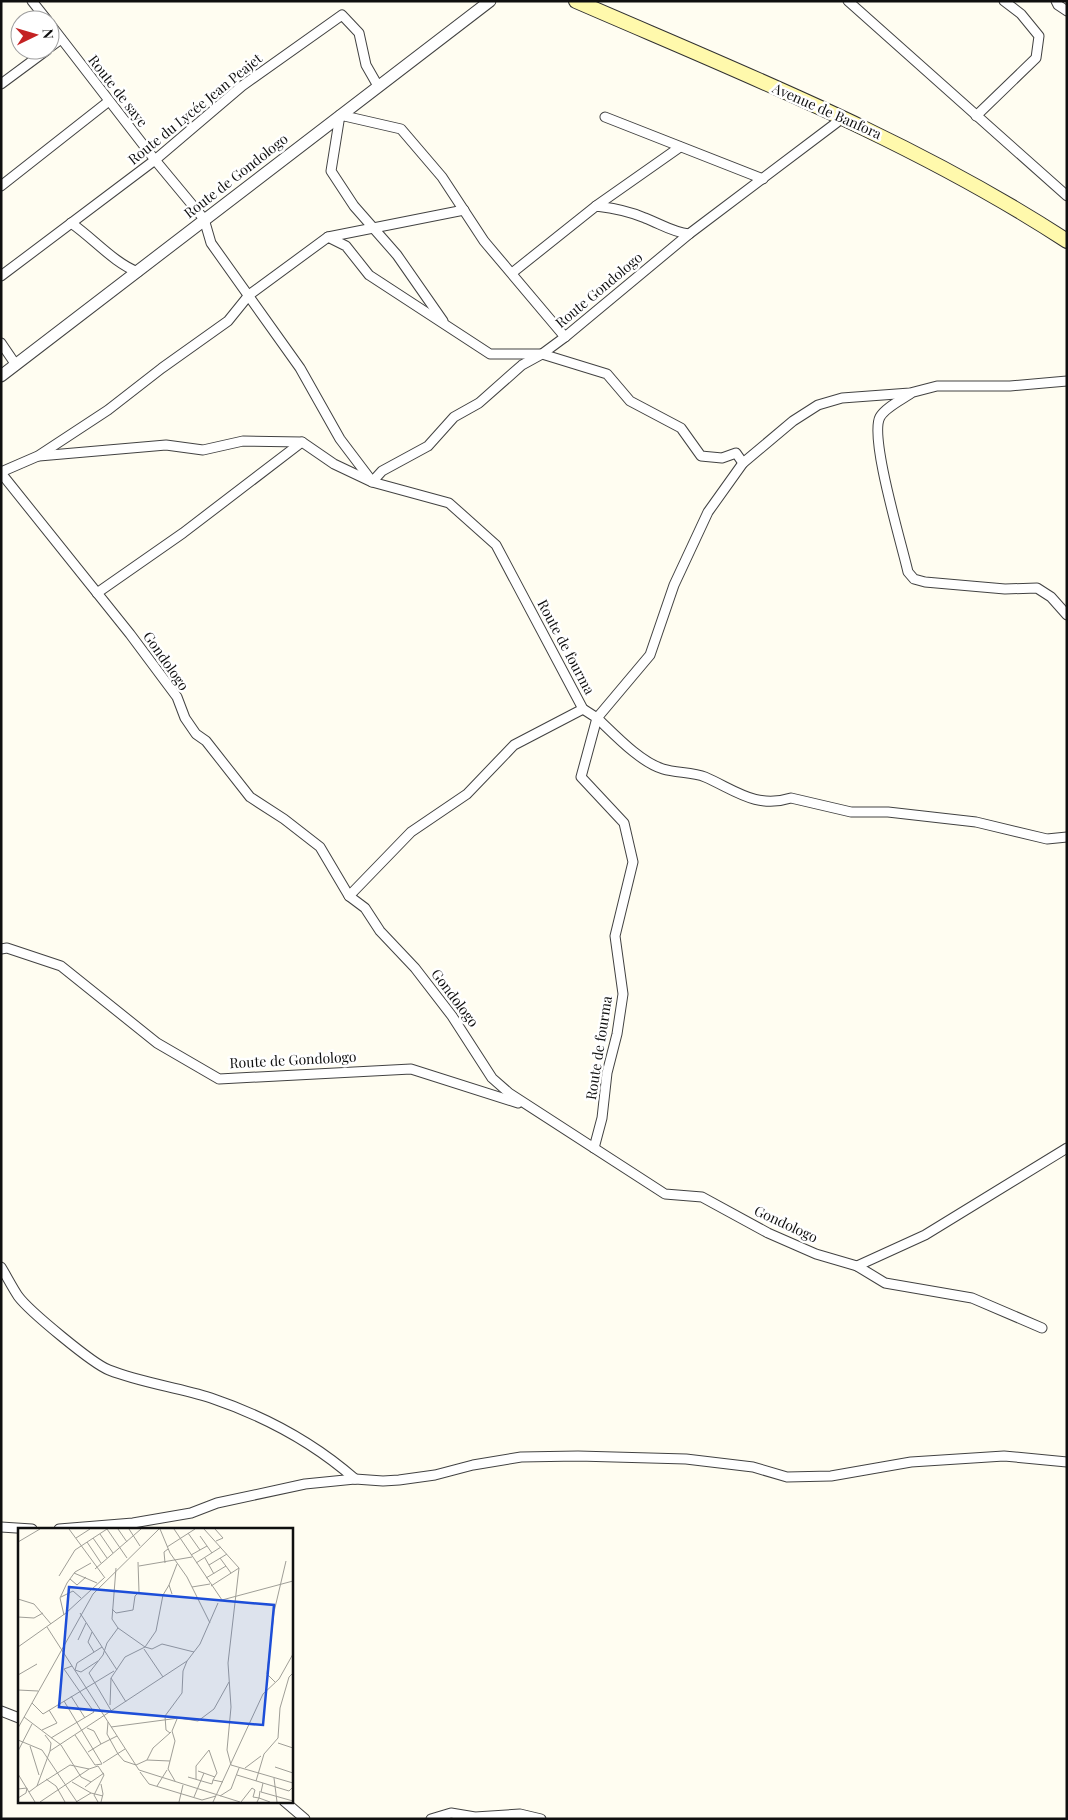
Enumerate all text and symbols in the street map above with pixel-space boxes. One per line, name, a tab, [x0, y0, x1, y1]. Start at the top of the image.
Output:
north arrow	[10, 10, 60, 60]
text: N	[39, 28, 58, 40]
street label: Route du Lycée Jean Peajet	[124, 48, 266, 169]
street label: Route de saye	[84, 51, 152, 131]
street label: Avenue de Banfora	[769, 78, 885, 143]
street label: Route de Gondologo	[180, 129, 292, 222]
street label: Route Gondologo	[551, 247, 647, 332]
street label: Route de fourma	[533, 596, 599, 698]
street label: Gondologo	[139, 627, 194, 694]
street label: Gondologo	[427, 965, 484, 1031]
street label: Route de fourma	[581, 995, 616, 1101]
street label: Route de Gondologo	[229, 1047, 357, 1072]
street label: Gondologo	[751, 1201, 821, 1247]
inset map	[18, 1528, 292, 1802]

